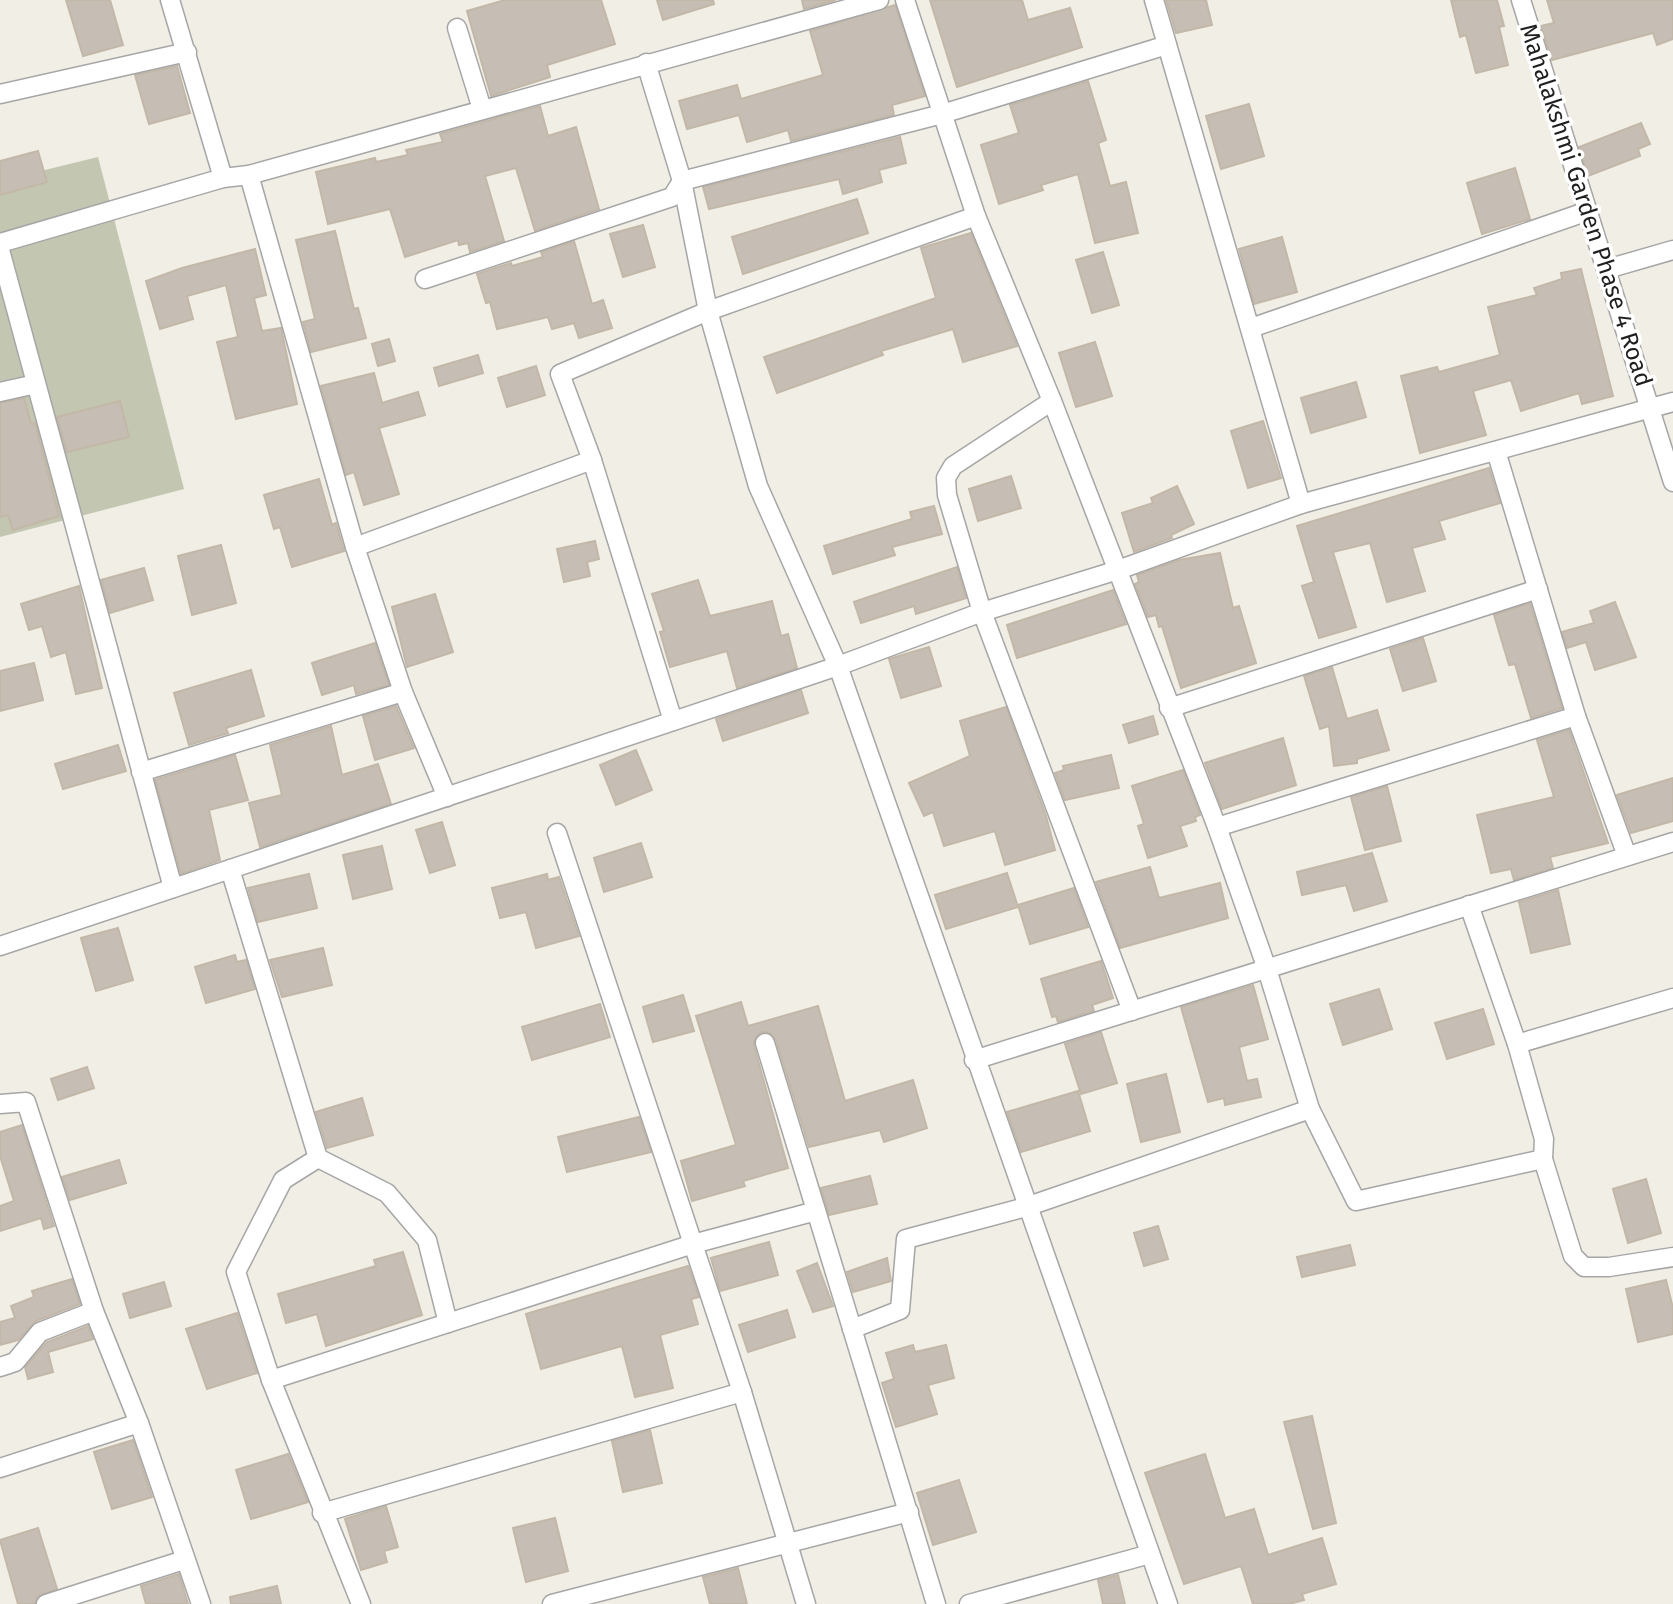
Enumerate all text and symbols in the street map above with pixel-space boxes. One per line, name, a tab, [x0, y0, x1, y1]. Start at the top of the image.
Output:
street label: Mahalakshmi Garden Phase 4 Road	[1514, 20, 1658, 390]

